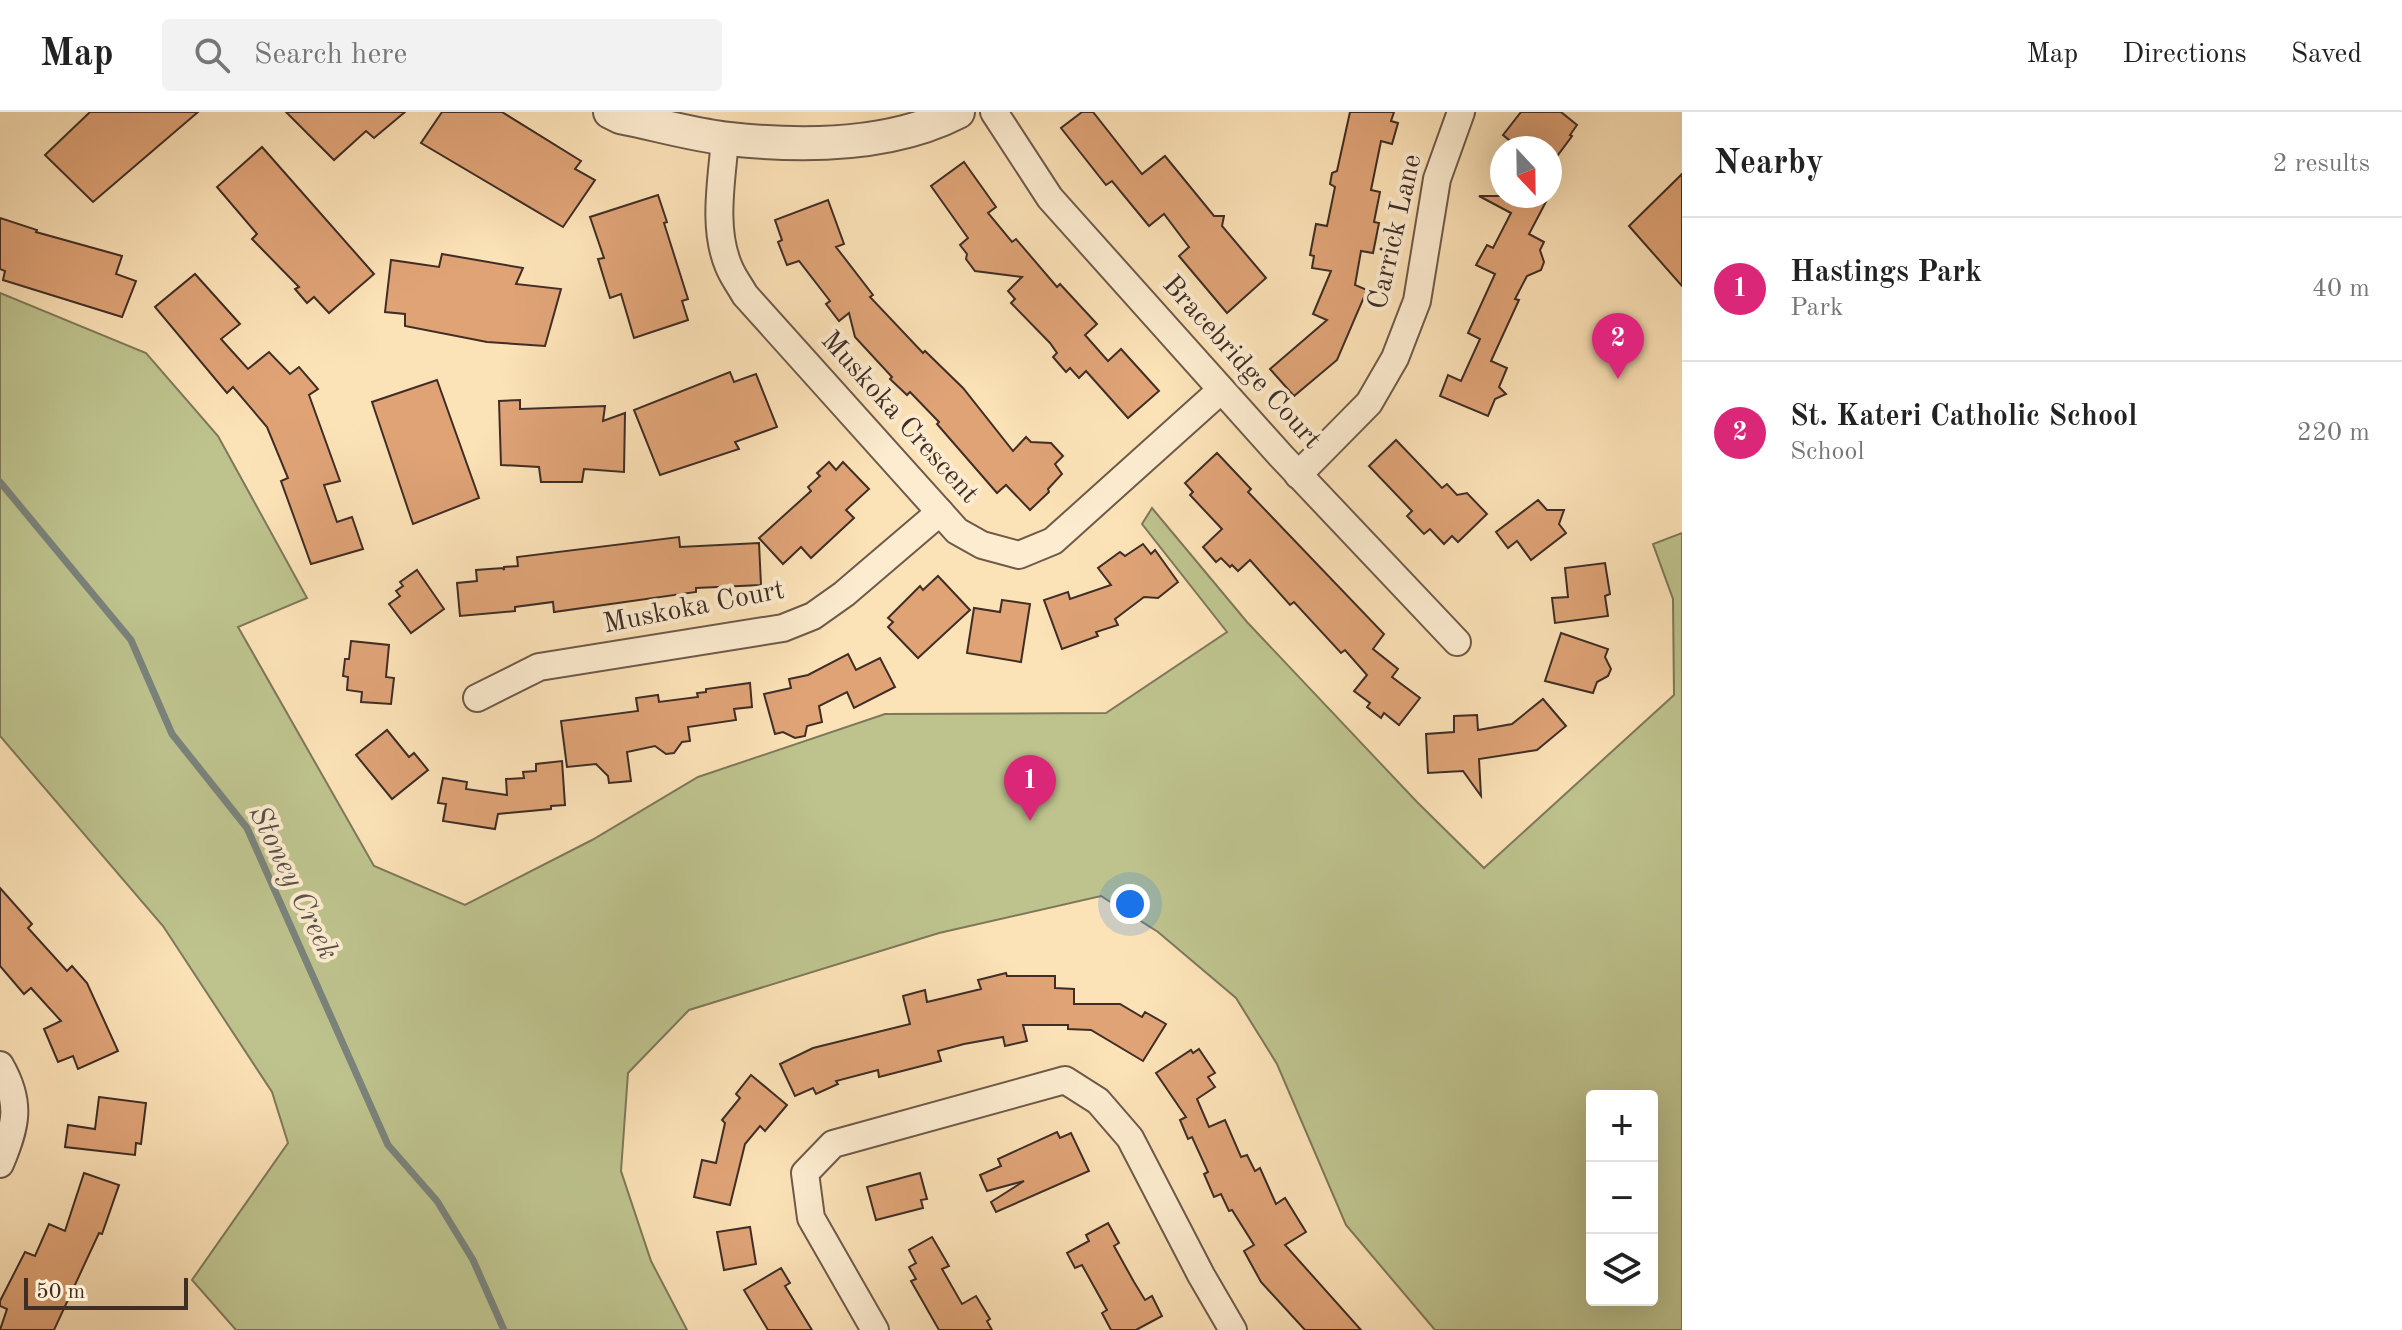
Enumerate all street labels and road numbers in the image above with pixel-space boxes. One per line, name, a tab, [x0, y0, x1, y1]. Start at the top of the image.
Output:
street label: Carrick Lane	[1365, 152, 1427, 312]
street label: Bracebridge Court	[1156, 271, 1326, 455]
street label: Muskoka Crescent	[815, 327, 983, 509]
street label: Muskoka Court	[601, 577, 787, 639]

